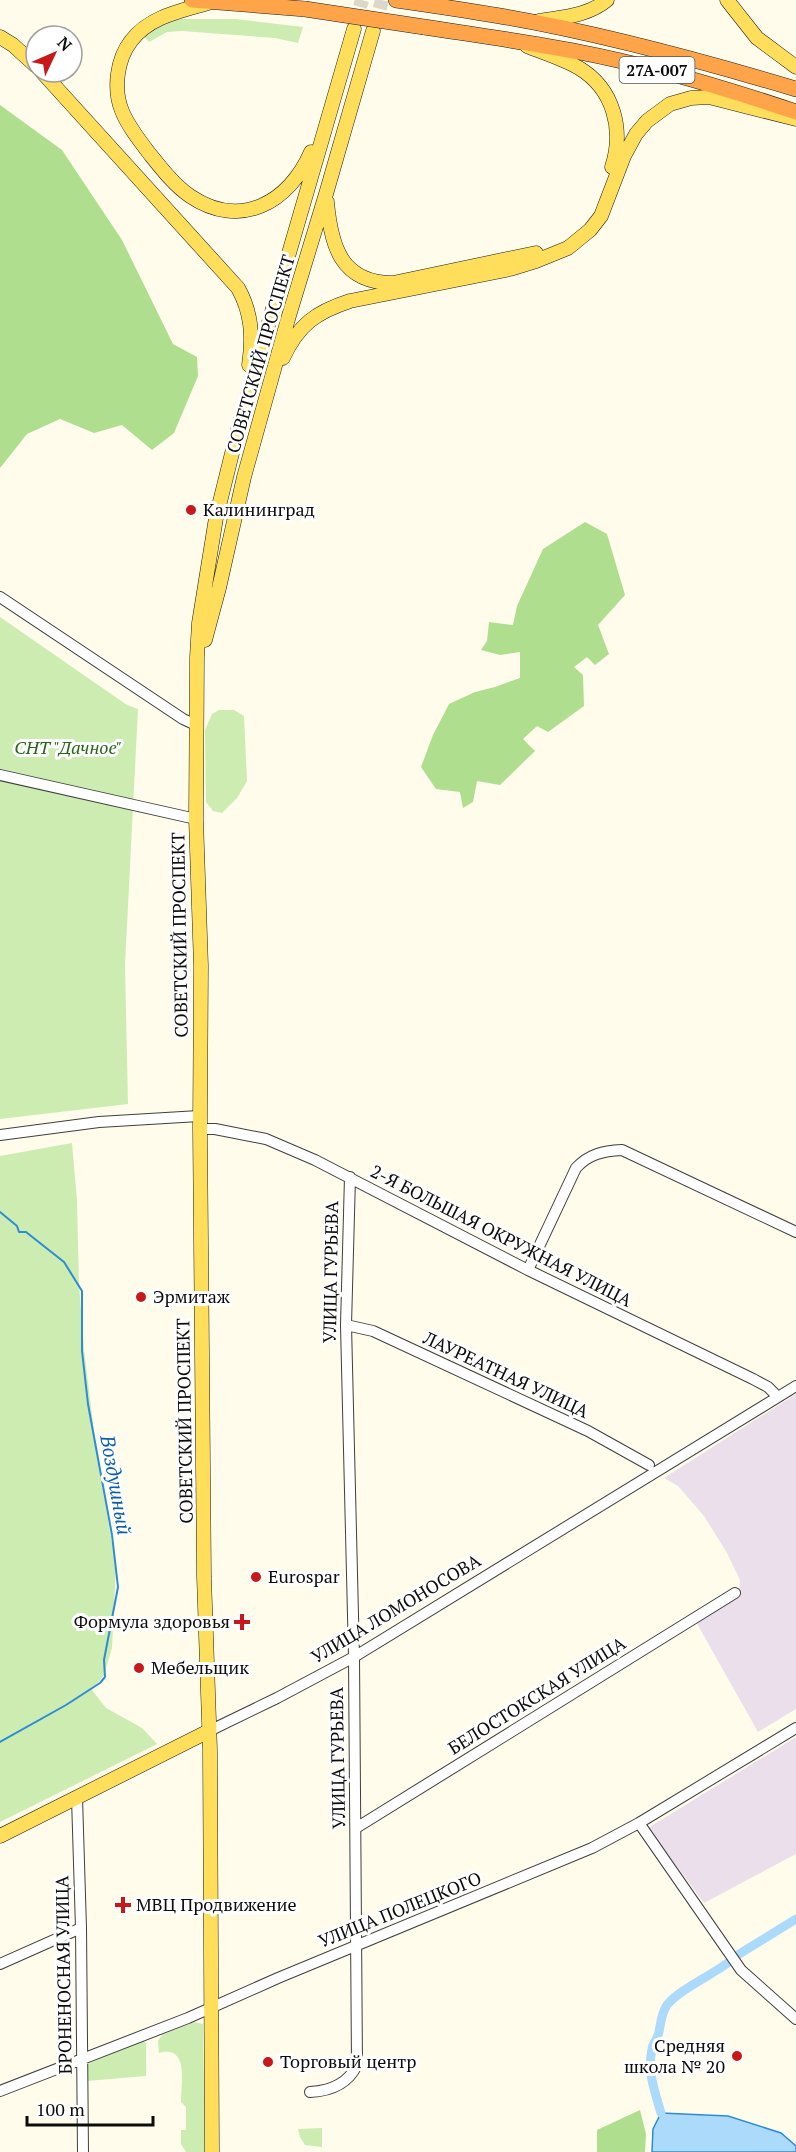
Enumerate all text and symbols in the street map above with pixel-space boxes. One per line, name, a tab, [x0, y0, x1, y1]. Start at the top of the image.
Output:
north arrow	[24, 24, 84, 84]
text: N	[53, 32, 77, 56]
road number: 27А-007	[620, 57, 694, 83]
street label: СОВЕТСКИЙ ПРОСПЕКТ	[220, 252, 300, 456]
place label: Калининград	[203, 497, 315, 521]
marker: Калининград	[184, 503, 198, 517]
park label: СНТ "Дачное"	[14, 735, 122, 759]
street label: СОВЕТСКИЙ ПРОСПЕКТ	[165, 832, 193, 1038]
street label: 2-Я БОЛЬШАЯ ОКРУЖНАЯ УЛИЦА	[367, 1159, 637, 1312]
street label: УЛИЦА ГУРЬЕВА	[317, 1200, 343, 1343]
place label: Эрмитаж	[153, 1284, 230, 1308]
marker: Эрмитаж	[134, 1290, 148, 1304]
street label: СОВЕТСКИЙ ПРОСПЕКТ	[170, 1318, 198, 1524]
street label: ЛАУРЕАТНАЯ УЛИЦА	[419, 1325, 594, 1423]
water label: Воздушный	[94, 1432, 139, 1537]
street label: УЛИЦА ЛОМОНОСОВА	[306, 1548, 485, 1668]
place label: Eurospar	[268, 1564, 340, 1588]
marker: Eurospar	[249, 1570, 263, 1584]
place label: Формула здоровья	[74, 1609, 230, 1633]
marker: Формула здоровья	[235, 1615, 249, 1629]
street label: БЕЛОСТОКСКАЯ УЛИЦА	[443, 1630, 630, 1760]
place label: Мебельщик	[151, 1655, 249, 1679]
marker: Мебельщик	[132, 1661, 146, 1675]
street label: УЛИЦА ГУРЬЕВА	[324, 1686, 350, 1829]
street label: УЛИЦА ПОЛЕЦКОГО	[315, 1865, 485, 1953]
street label: БРОНЕНОСНАЯ УЛИЦА	[49, 1875, 77, 2075]
place label: МВЦ Продвижение	[136, 1892, 297, 1916]
marker: МВЦ Продвижение	[114, 1896, 132, 1914]
place label: Средняя школа № 20	[624, 2033, 725, 2078]
place label: Торговый центр	[280, 2049, 416, 2073]
marker: Средняя школа № 20	[730, 2049, 744, 2063]
marker: Торговый центр	[261, 2055, 275, 2069]
scale bar	[27, 2089, 153, 2127]
text: 100 m	[36, 2097, 85, 2121]

